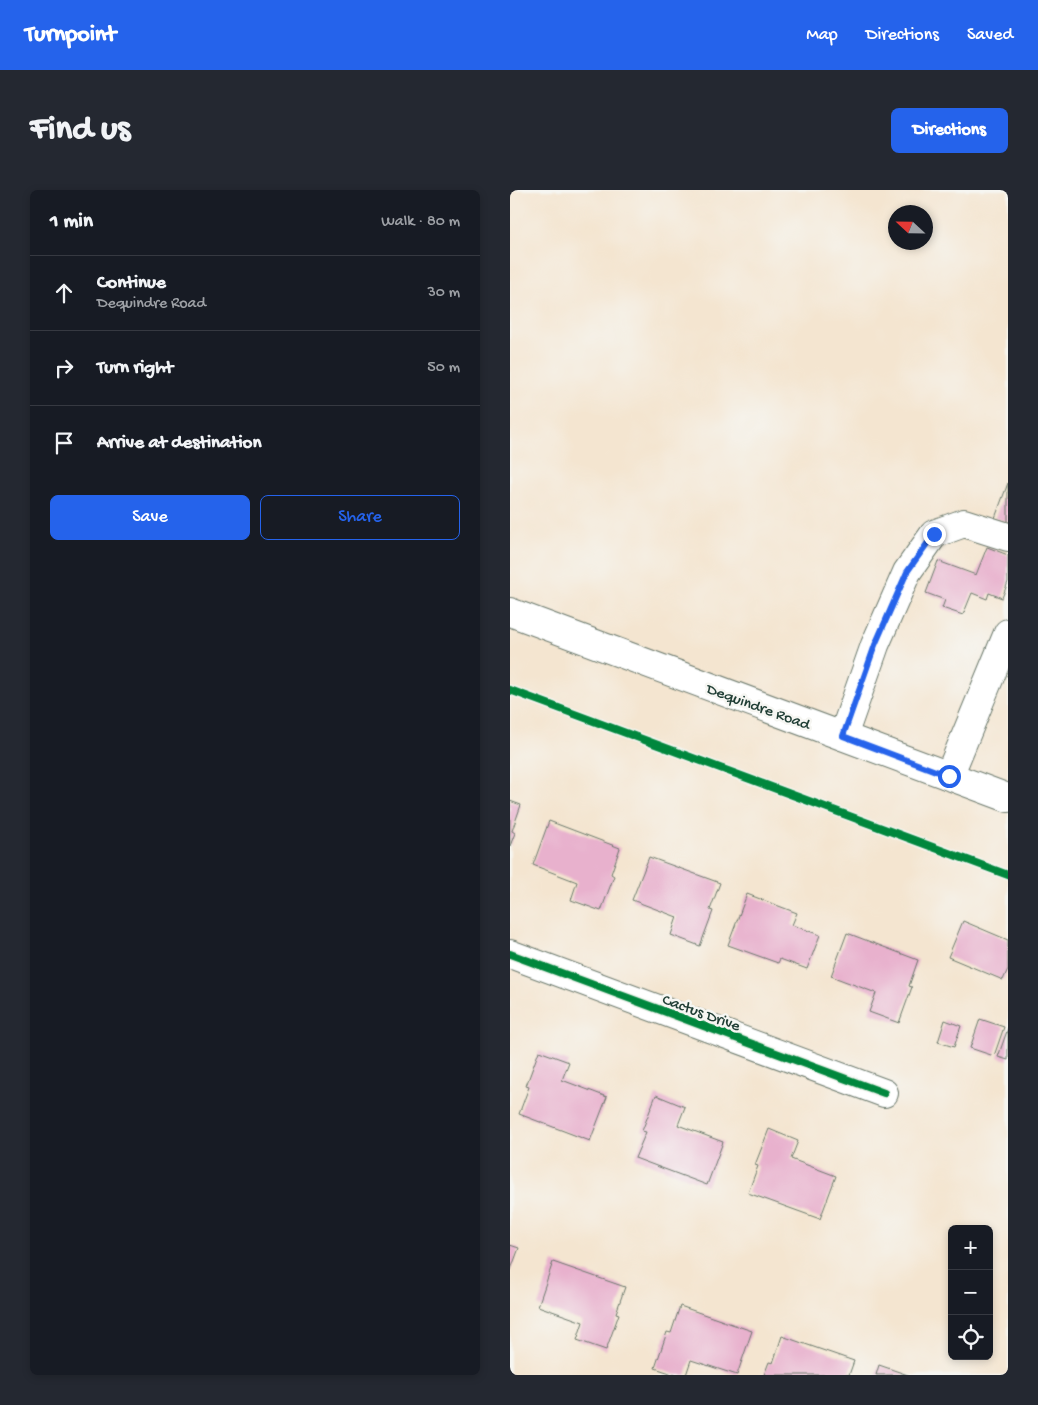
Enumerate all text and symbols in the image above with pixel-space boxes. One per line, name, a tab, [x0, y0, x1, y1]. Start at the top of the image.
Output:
text: Turnpoint	[25, 21, 116, 50]
text: Map	[806, 25, 838, 46]
text: Directions	[866, 25, 939, 46]
text: Saved	[967, 25, 1013, 46]
button: Directions	[891, 108, 1008, 153]
text: Find us	[30, 110, 130, 151]
north arrow	[888, 205, 933, 250]
text: 1 min	[50, 210, 93, 235]
text: Walk · 80 m	[381, 213, 460, 232]
text: Continue	[97, 272, 166, 295]
icon: ahead	[50, 279, 78, 307]
text: 30 m	[427, 284, 460, 303]
text: Dequindre Road	[97, 295, 206, 314]
icon: right	[50, 354, 78, 382]
text: Turn right	[97, 357, 173, 380]
text: 50 m	[427, 359, 460, 378]
icon: arrive	[50, 429, 78, 457]
text: Arrive at destination	[97, 432, 261, 455]
button: Save	[50, 495, 250, 540]
button: Share	[260, 495, 460, 540]
route end	[923, 523, 946, 546]
street label: Dequindre Road	[702, 680, 814, 736]
route start	[938, 765, 961, 788]
street label: Cactus Drive	[659, 991, 743, 1037]
map controls	[948, 1225, 993, 1360]
button: +	[948, 1225, 993, 1270]
button: −	[948, 1270, 993, 1315]
button: locate	[948, 1315, 993, 1360]

